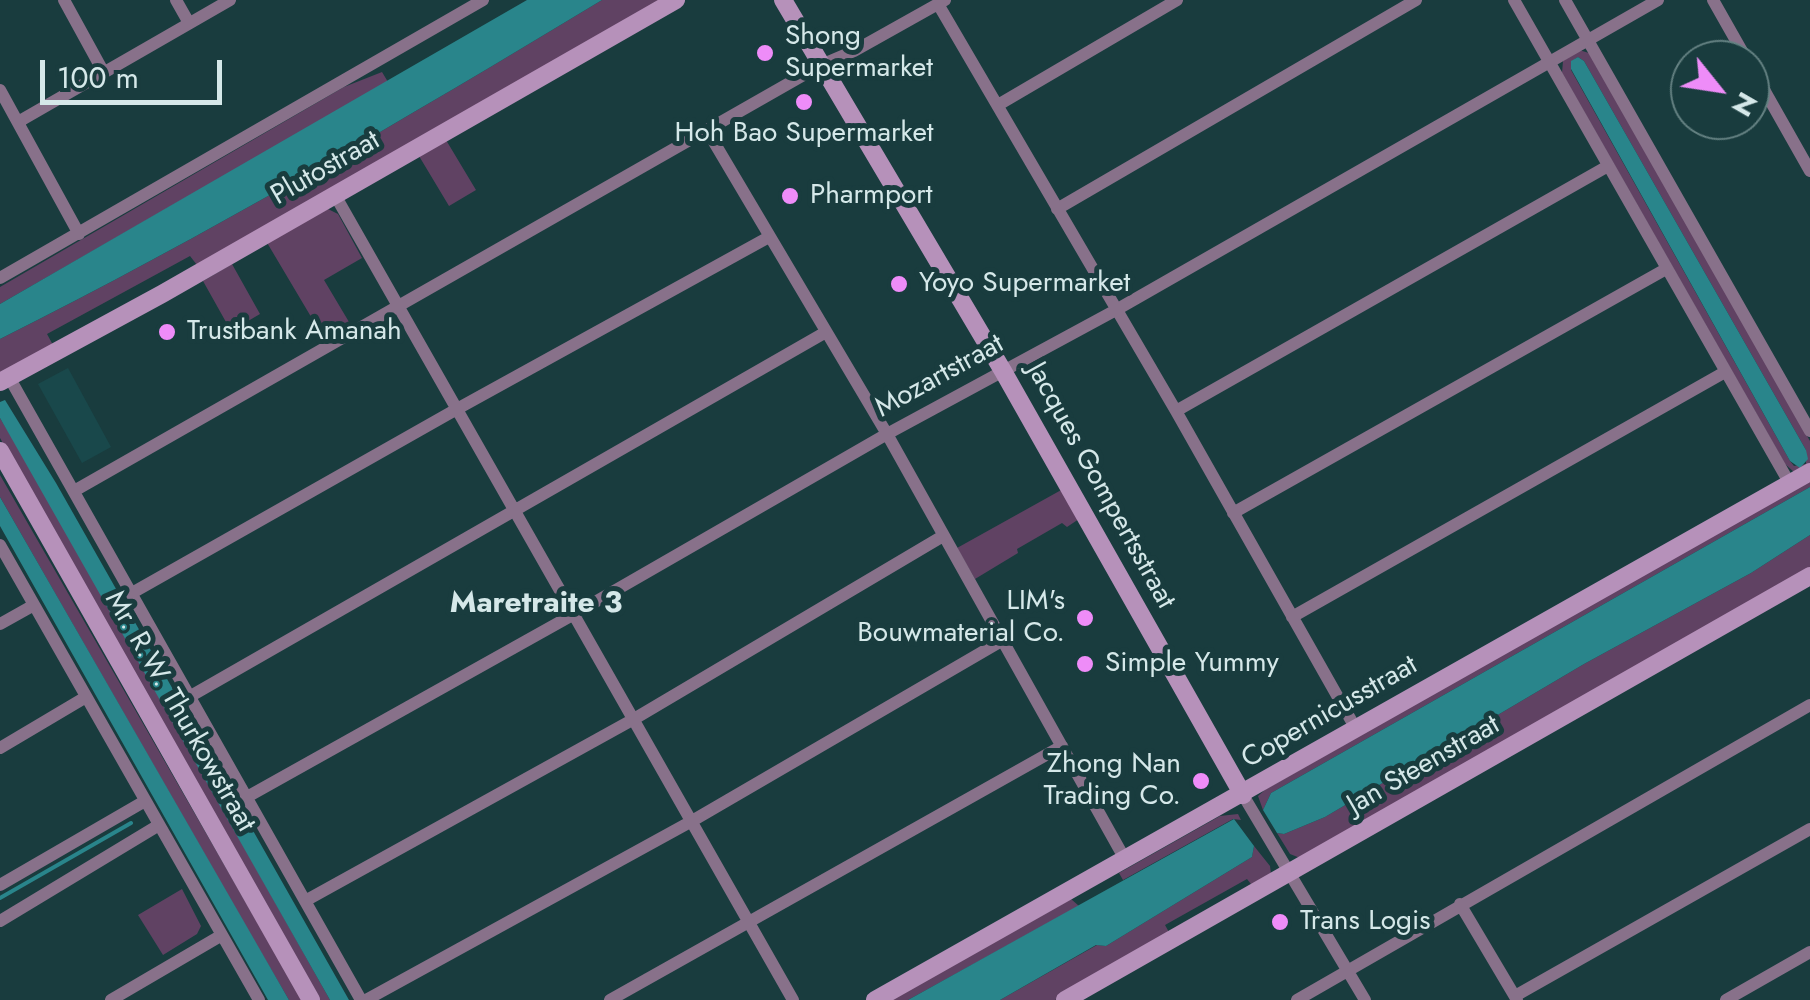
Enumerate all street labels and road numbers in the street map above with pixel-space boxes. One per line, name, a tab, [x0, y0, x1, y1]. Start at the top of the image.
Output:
street label: Plutostraat	[266, 125, 386, 213]
street label: Mozartstraat	[870, 328, 1010, 426]
street label: Jacques Gompertsstraat	[1018, 357, 1182, 615]
street label: Mr. R.W. Thurkowstraat	[96, 586, 262, 838]
street label: Copernicusstraat	[1236, 649, 1424, 777]
street label: Jan Steenstraat	[1342, 709, 1506, 823]

